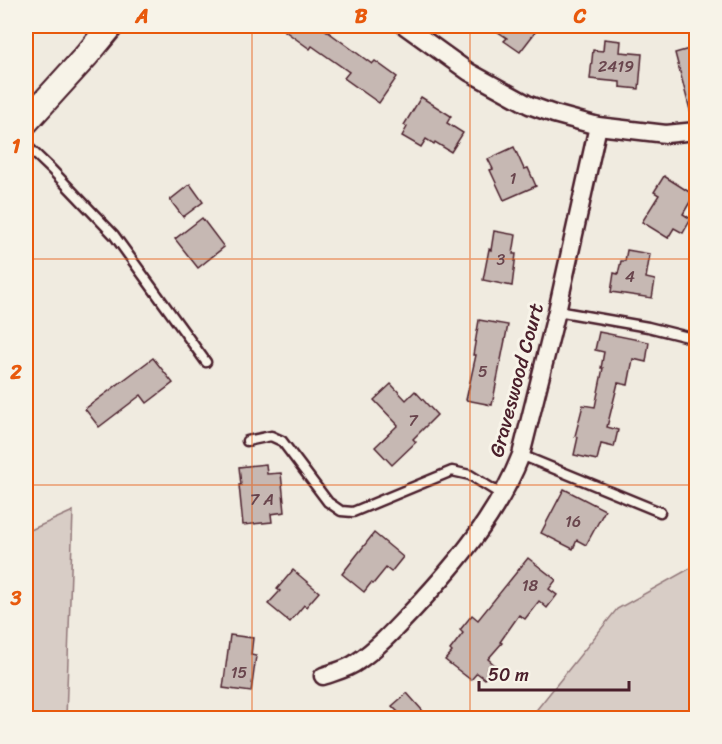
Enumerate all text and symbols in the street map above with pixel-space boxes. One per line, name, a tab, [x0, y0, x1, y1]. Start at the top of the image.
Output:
text: A	[134, 0, 149, 34]
text: B	[355, 0, 368, 34]
text: C	[573, 0, 587, 34]
house number: 2419	[598, 52, 634, 81]
text: 1	[12, 129, 21, 164]
house number: 1	[510, 164, 517, 193]
house number: 3	[497, 245, 506, 274]
house number: 4	[625, 262, 635, 291]
street label: Graveswood Court	[479, 299, 554, 461]
text: 2	[9, 355, 22, 390]
house number: 5	[478, 357, 488, 386]
house number: 7	[408, 406, 418, 435]
house number: 7 A	[250, 485, 274, 514]
house number: 16	[565, 507, 581, 536]
house number: 18	[522, 571, 539, 600]
text: 3	[10, 581, 22, 616]
scale bar	[479, 654, 629, 692]
house number: 15	[231, 658, 248, 687]
text: 50 m	[488, 659, 529, 691]

